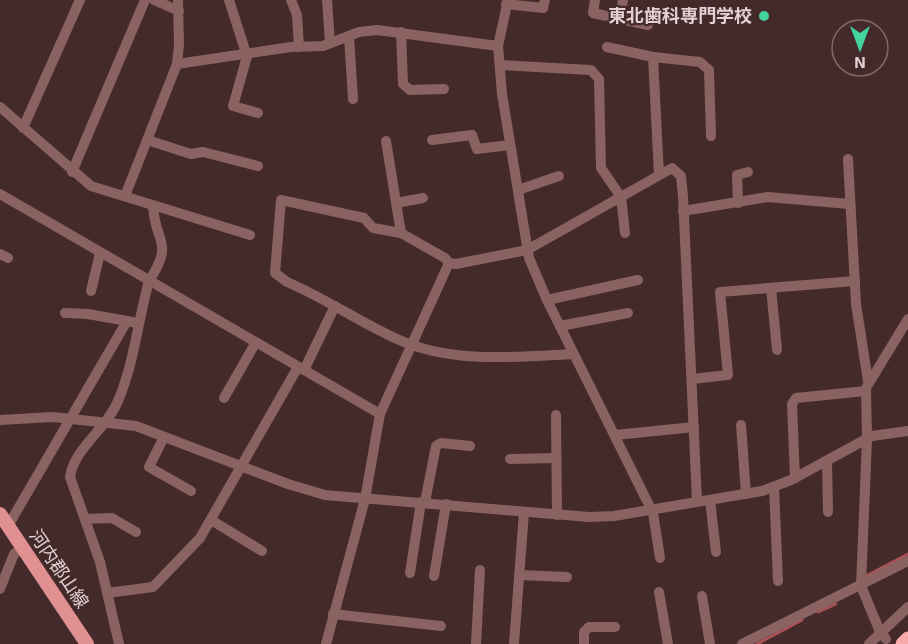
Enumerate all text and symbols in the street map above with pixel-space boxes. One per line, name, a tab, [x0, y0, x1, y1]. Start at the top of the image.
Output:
place label: 東北歯科専門学校	[608, 4, 752, 26]
marker: 東北歯科専門学校	[757, 9, 771, 23]
north arrow	[830, 18, 890, 78]
text: N	[854, 54, 866, 73]
street label: 河内郡山線	[26, 525, 94, 612]

